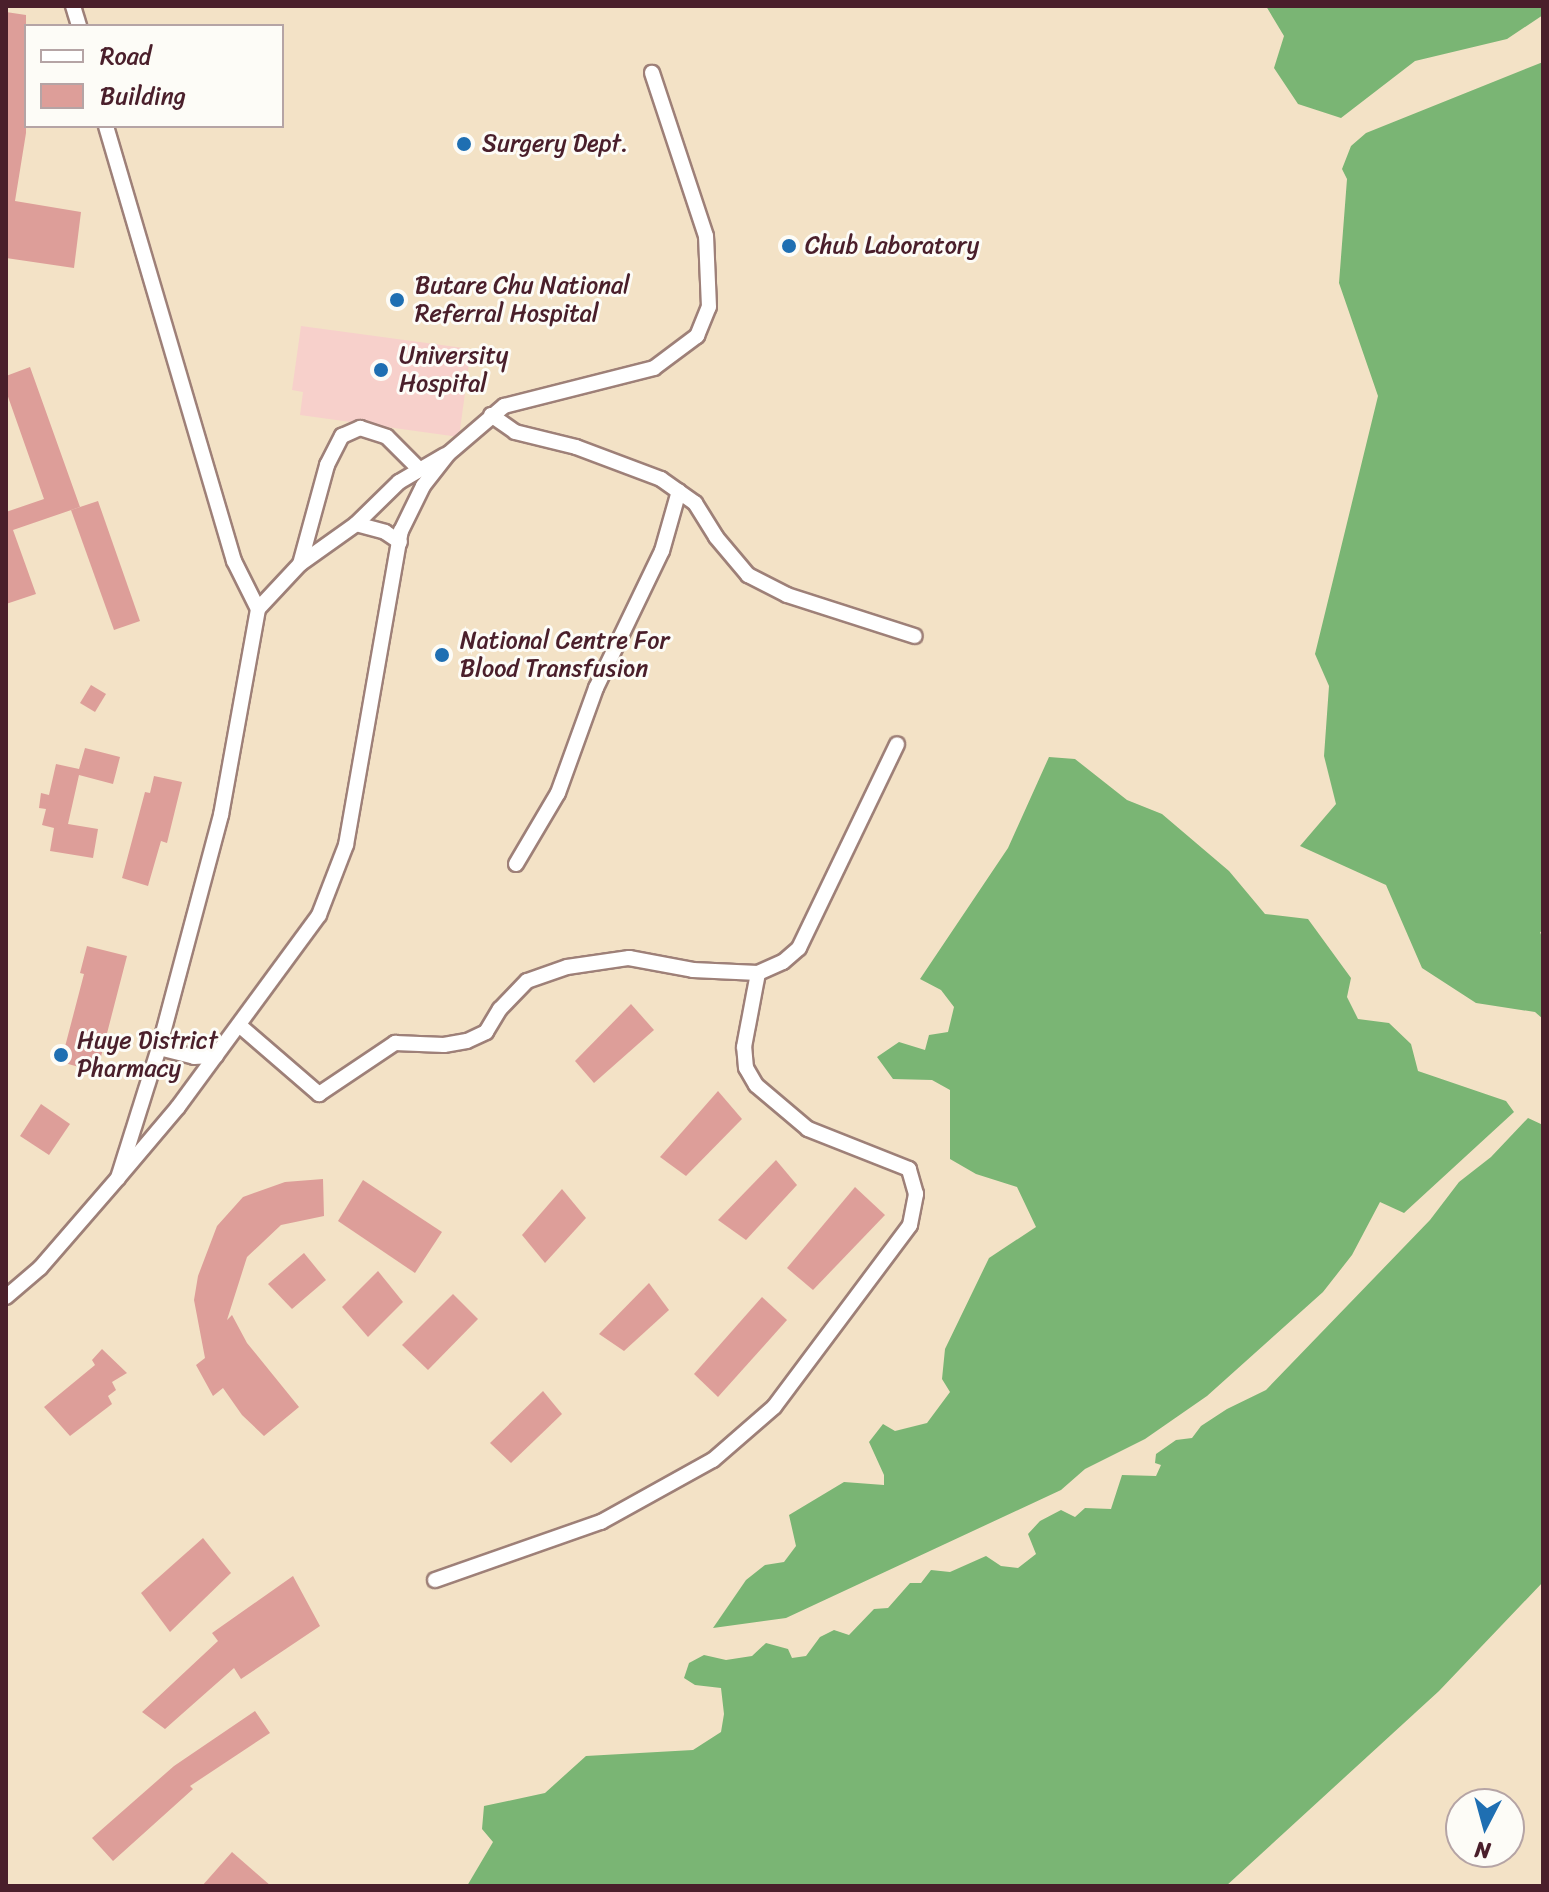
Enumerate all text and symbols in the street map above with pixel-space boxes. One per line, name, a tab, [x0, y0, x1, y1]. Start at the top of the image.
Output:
legend	[24, 24, 284, 128]
text: Road	[100, 35, 151, 77]
text: Building	[100, 75, 186, 117]
place label: Surgery Dept.	[482, 130, 630, 158]
marker: Surgery Dept.	[453, 133, 475, 155]
place label: Chub Laboratory	[805, 232, 979, 260]
marker: Chub Laboratory	[780, 237, 798, 255]
place label: Butare Chu National Referral Hospital	[415, 272, 629, 328]
marker: Butare Chu National Referral Hospital	[386, 289, 408, 311]
place label: University Hospital	[399, 342, 508, 398]
marker: University Hospital	[370, 359, 392, 381]
place label: National Centre For Blood Transfusion	[460, 627, 670, 683]
marker: National Centre For Blood Transfusion	[431, 644, 453, 666]
place label: Huye District Pharmacy	[77, 1027, 219, 1083]
marker: Huye District Pharmacy	[52, 1046, 70, 1064]
north arrow	[1445, 1788, 1525, 1868]
text: N	[1473, 1830, 1492, 1871]

